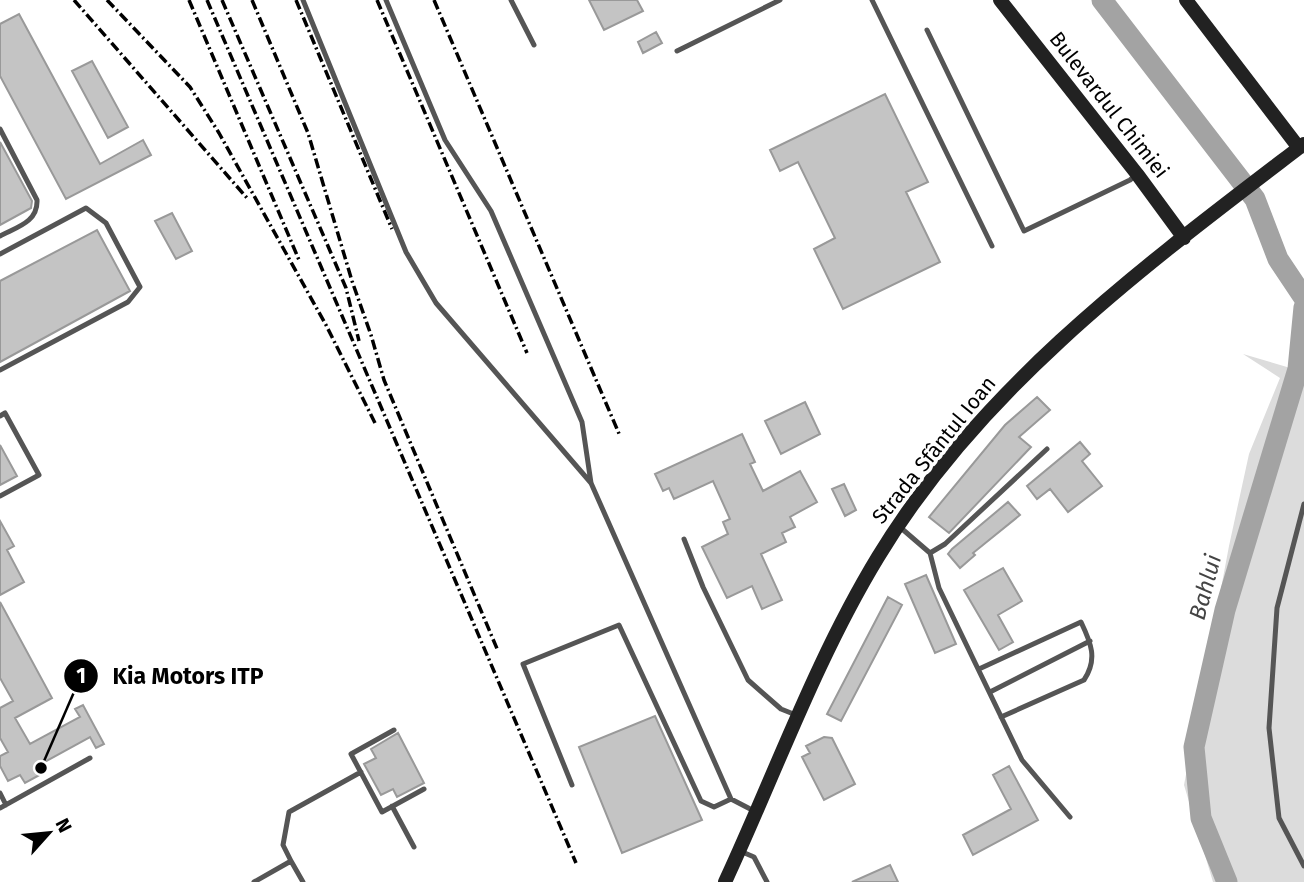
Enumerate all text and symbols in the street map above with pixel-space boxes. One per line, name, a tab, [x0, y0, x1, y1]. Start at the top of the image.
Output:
street label: Bulevardul Chimiei	[1044, 27, 1174, 183]
street label: Strada Sfântul Ioan	[867, 371, 1001, 529]
water label: Bahlui	[1183, 551, 1227, 623]
callout: Kia Motors ITP	[63, 654, 277, 698]
text: Kia Motors ITP	[113, 662, 264, 690]
text: 1	[76, 663, 86, 689]
north arrow	[14, 798, 84, 868]
text: N	[51, 815, 77, 836]

